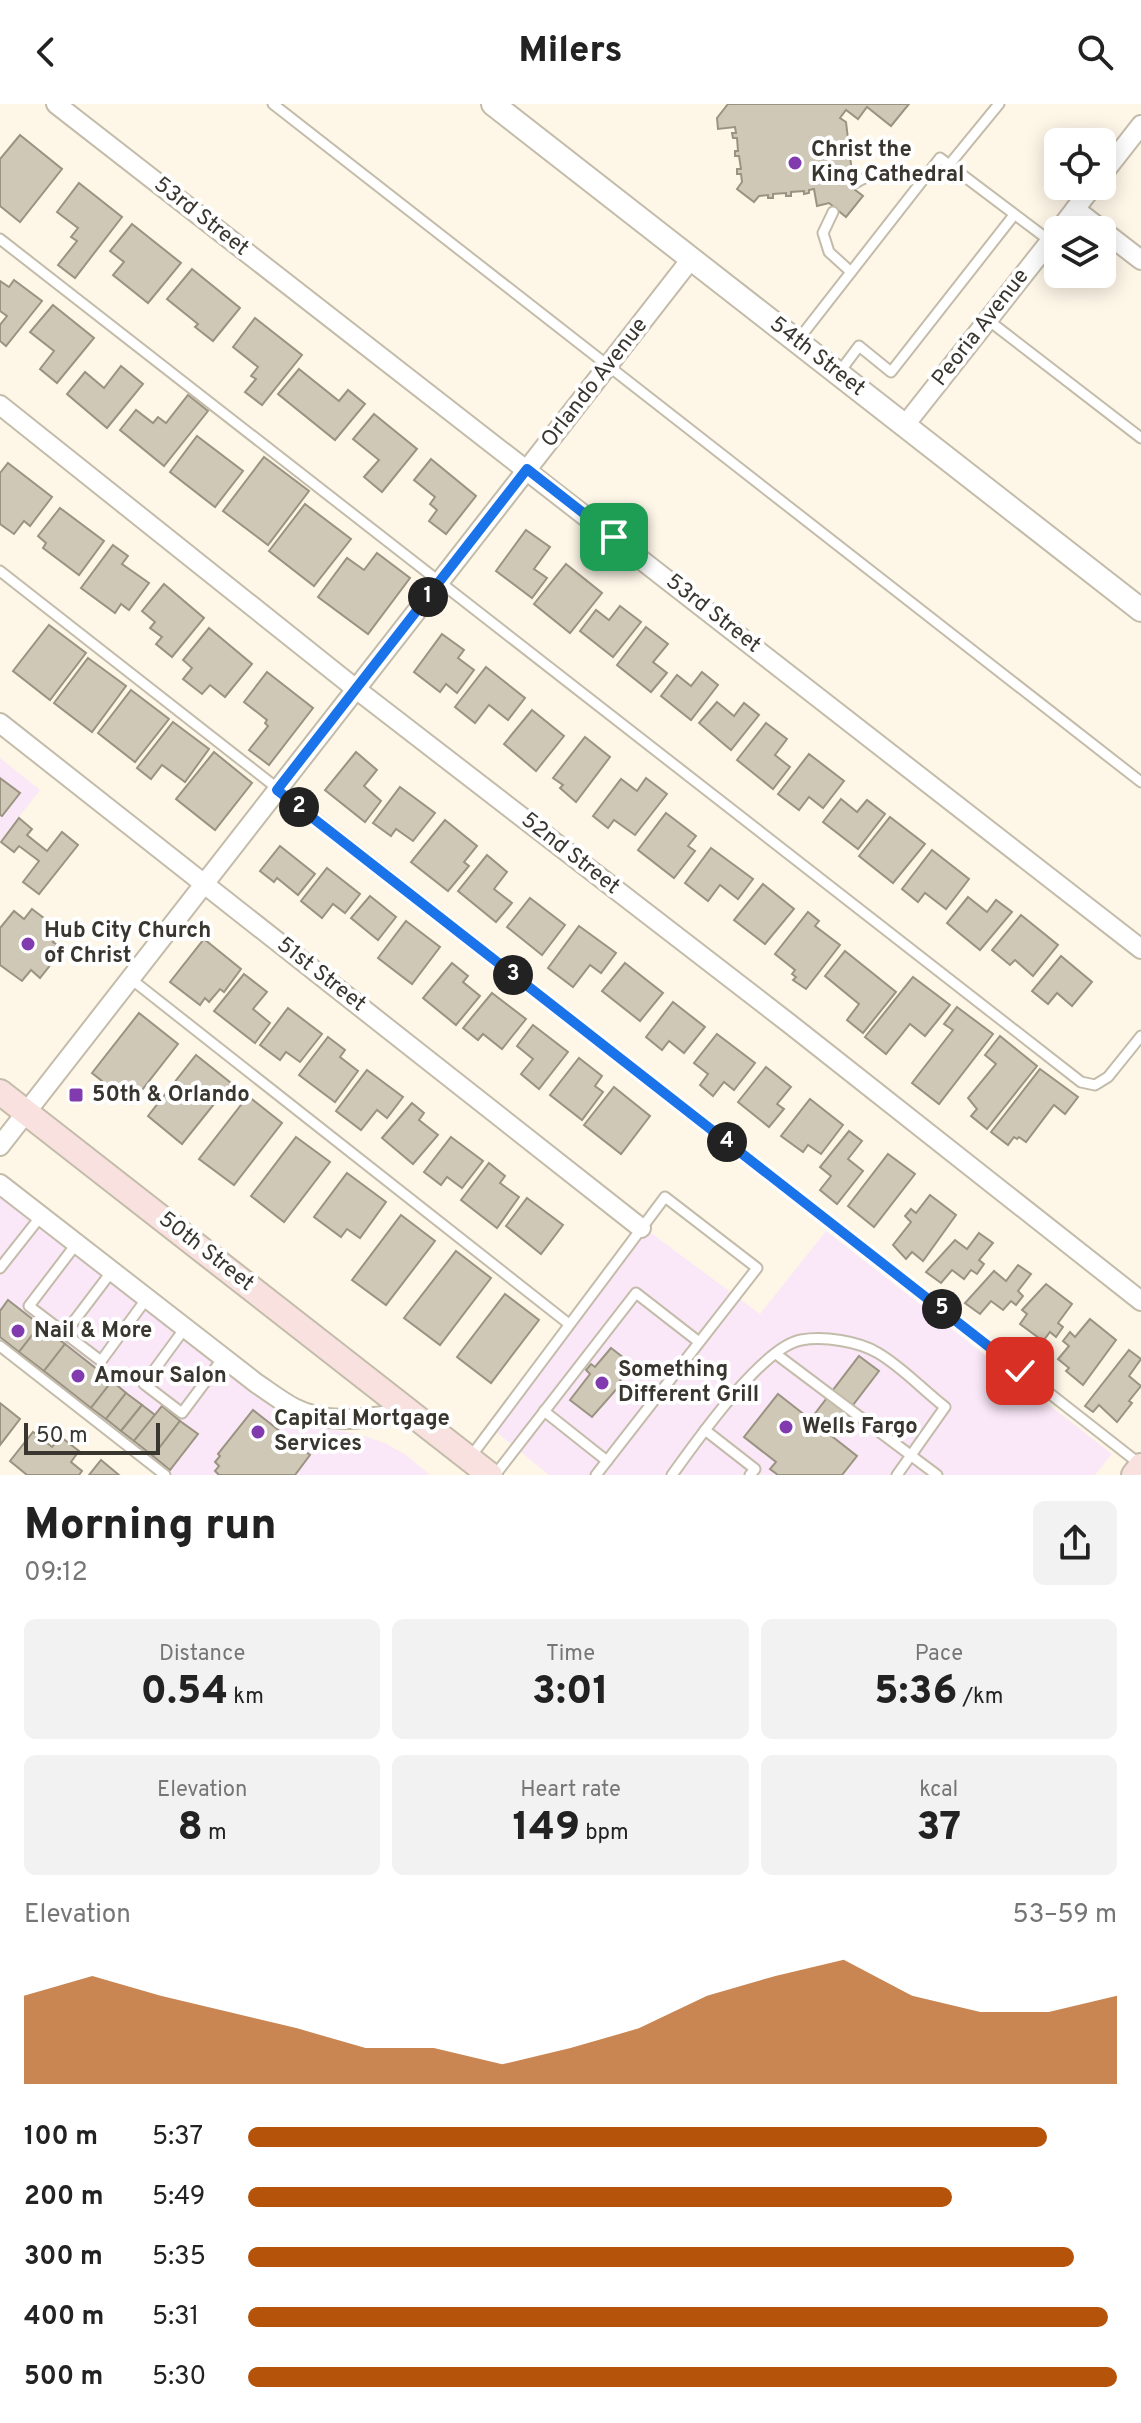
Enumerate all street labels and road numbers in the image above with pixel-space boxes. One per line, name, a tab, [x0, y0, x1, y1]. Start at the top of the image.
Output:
street label: 53rd Street	[148, 172, 254, 262]
street label: Peoria Avenue	[927, 264, 1035, 392]
street label: 54th Street	[764, 311, 870, 403]
street label: Orlando Avenue	[536, 313, 654, 453]
street label: 53rd Street	[660, 569, 766, 659]
street label: 52nd Street	[515, 807, 625, 901]
street label: 51st Street	[271, 932, 371, 1018]
street label: 50th Street	[153, 1206, 259, 1298]

